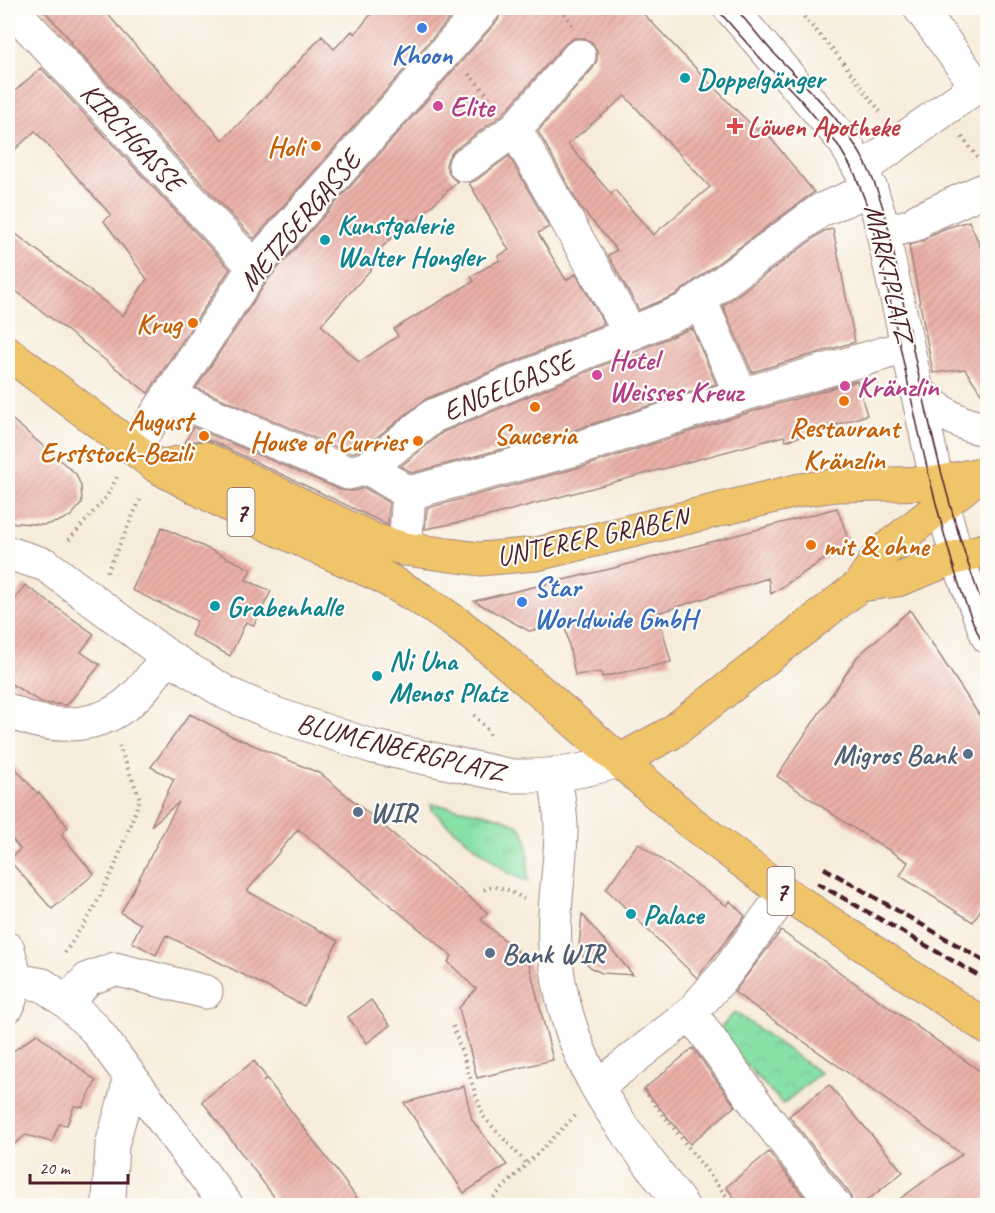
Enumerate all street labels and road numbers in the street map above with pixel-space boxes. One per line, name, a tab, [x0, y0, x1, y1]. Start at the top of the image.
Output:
street label: KIRCHGASSE	[73, 75, 195, 202]
street label: METZGERGASSE	[231, 141, 370, 297]
street label: MARKTPLATZ	[857, 201, 923, 350]
street label: ENGELGASSE	[438, 341, 582, 429]
road number: 7	[228, 488, 254, 536]
street label: UNTERER GRABEN	[493, 498, 695, 574]
street label: BLUMENBERGPLATZ	[294, 705, 512, 791]
road number: 7	[768, 867, 794, 915]

